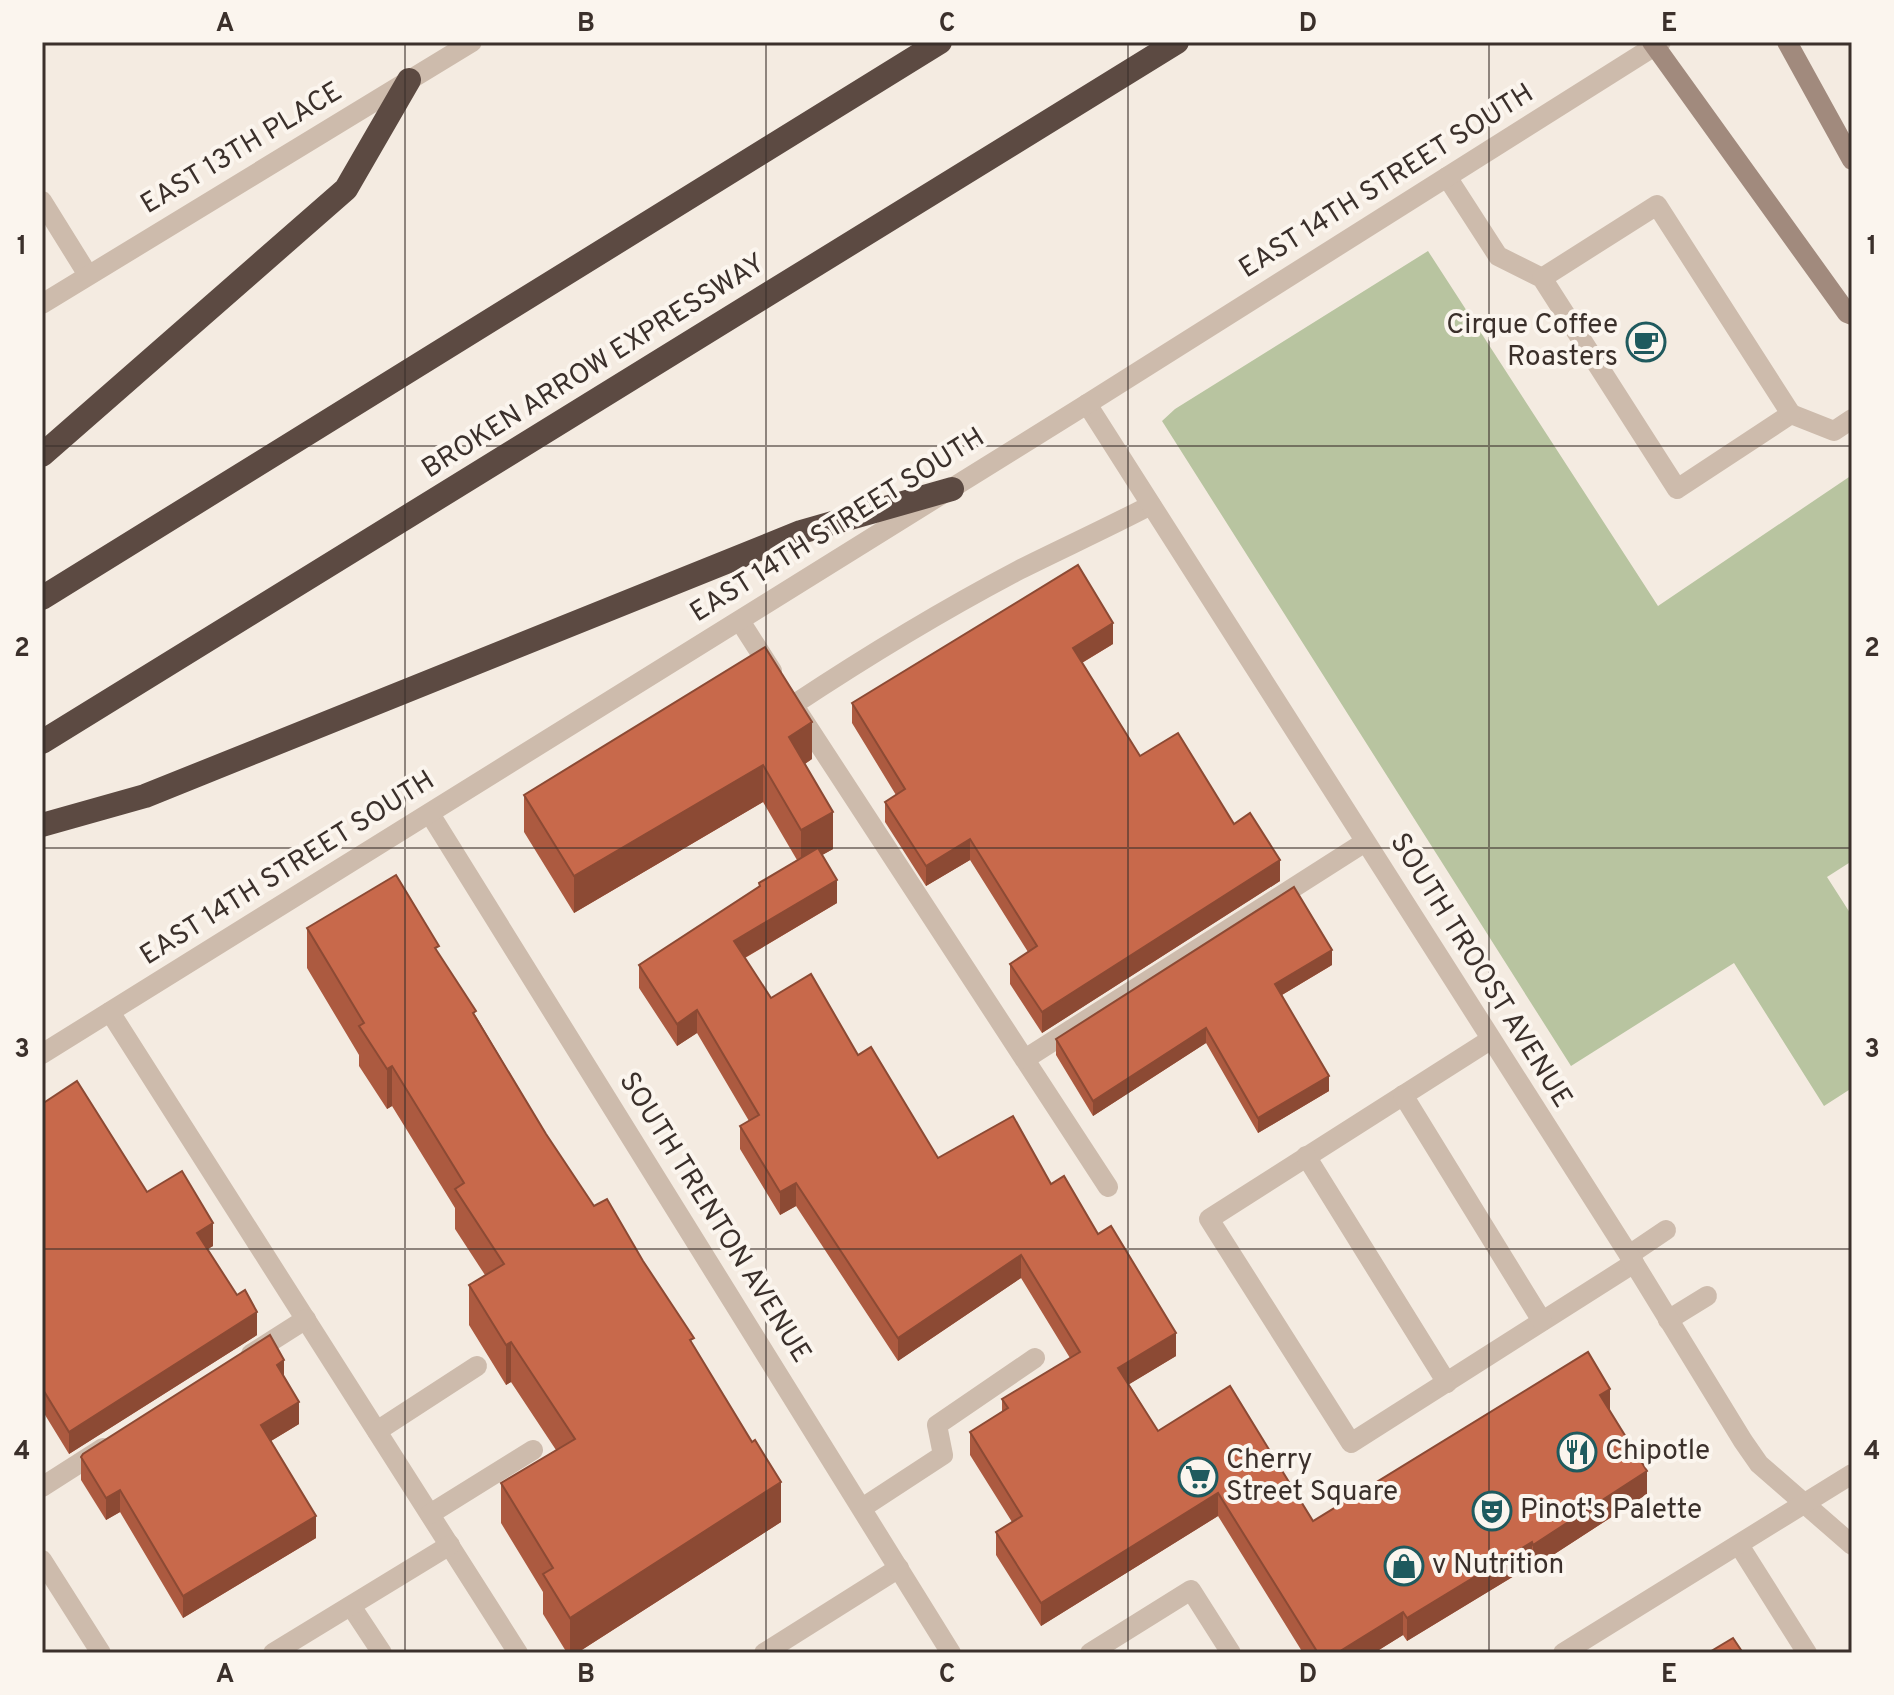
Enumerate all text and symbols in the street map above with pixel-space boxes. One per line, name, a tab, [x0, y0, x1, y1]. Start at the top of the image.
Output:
text: A	[216, 8, 234, 41]
text: B	[577, 8, 595, 41]
text: C	[939, 8, 955, 41]
text: D	[1299, 8, 1317, 41]
text: E	[1661, 8, 1677, 41]
street label: EAST 13TH PLACE	[135, 75, 349, 223]
street label: EAST 14TH STREET SOUTH	[1233, 76, 1541, 288]
text: 1	[17, 231, 27, 264]
text: 1	[1867, 231, 1877, 264]
street label: BROKEN ARROW EXPRESSWAY	[416, 246, 772, 488]
place label: Cirque Coffee Roasters	[1446, 308, 1618, 376]
cafe icon: Cirque Coffee Roasters	[1625, 321, 1667, 363]
street label: EAST 14TH STREET SOUTH	[684, 420, 992, 632]
text: 2	[14, 633, 30, 666]
text: 2	[1864, 633, 1880, 666]
street label: EAST 14TH STREET SOUTH	[134, 763, 442, 975]
street label: SOUTH TROOST AVENUE	[1381, 827, 1579, 1115]
text: 3	[14, 1034, 30, 1067]
text: 3	[1864, 1034, 1880, 1067]
street label: SOUTH TRENTON AVENUE	[610, 1066, 818, 1370]
restaurant icon: Chipotle	[1556, 1431, 1598, 1473]
place label: Chipotle	[1605, 1434, 1710, 1470]
text: 4	[14, 1436, 30, 1469]
text: 4	[1864, 1436, 1880, 1469]
place label: Cherry Street Square	[1226, 1443, 1398, 1511]
supermarket icon: Cherry Street Square	[1177, 1456, 1219, 1498]
theatre icon: Pinot's Palette	[1471, 1490, 1513, 1532]
place label: Pinot's Palette	[1520, 1493, 1702, 1529]
shop icon: v Nutrition	[1383, 1545, 1425, 1587]
place label: v Nutrition	[1432, 1548, 1564, 1584]
text: A	[216, 1659, 234, 1692]
text: B	[577, 1659, 595, 1692]
text: C	[939, 1659, 955, 1692]
text: D	[1299, 1659, 1317, 1692]
text: E	[1661, 1659, 1677, 1692]

